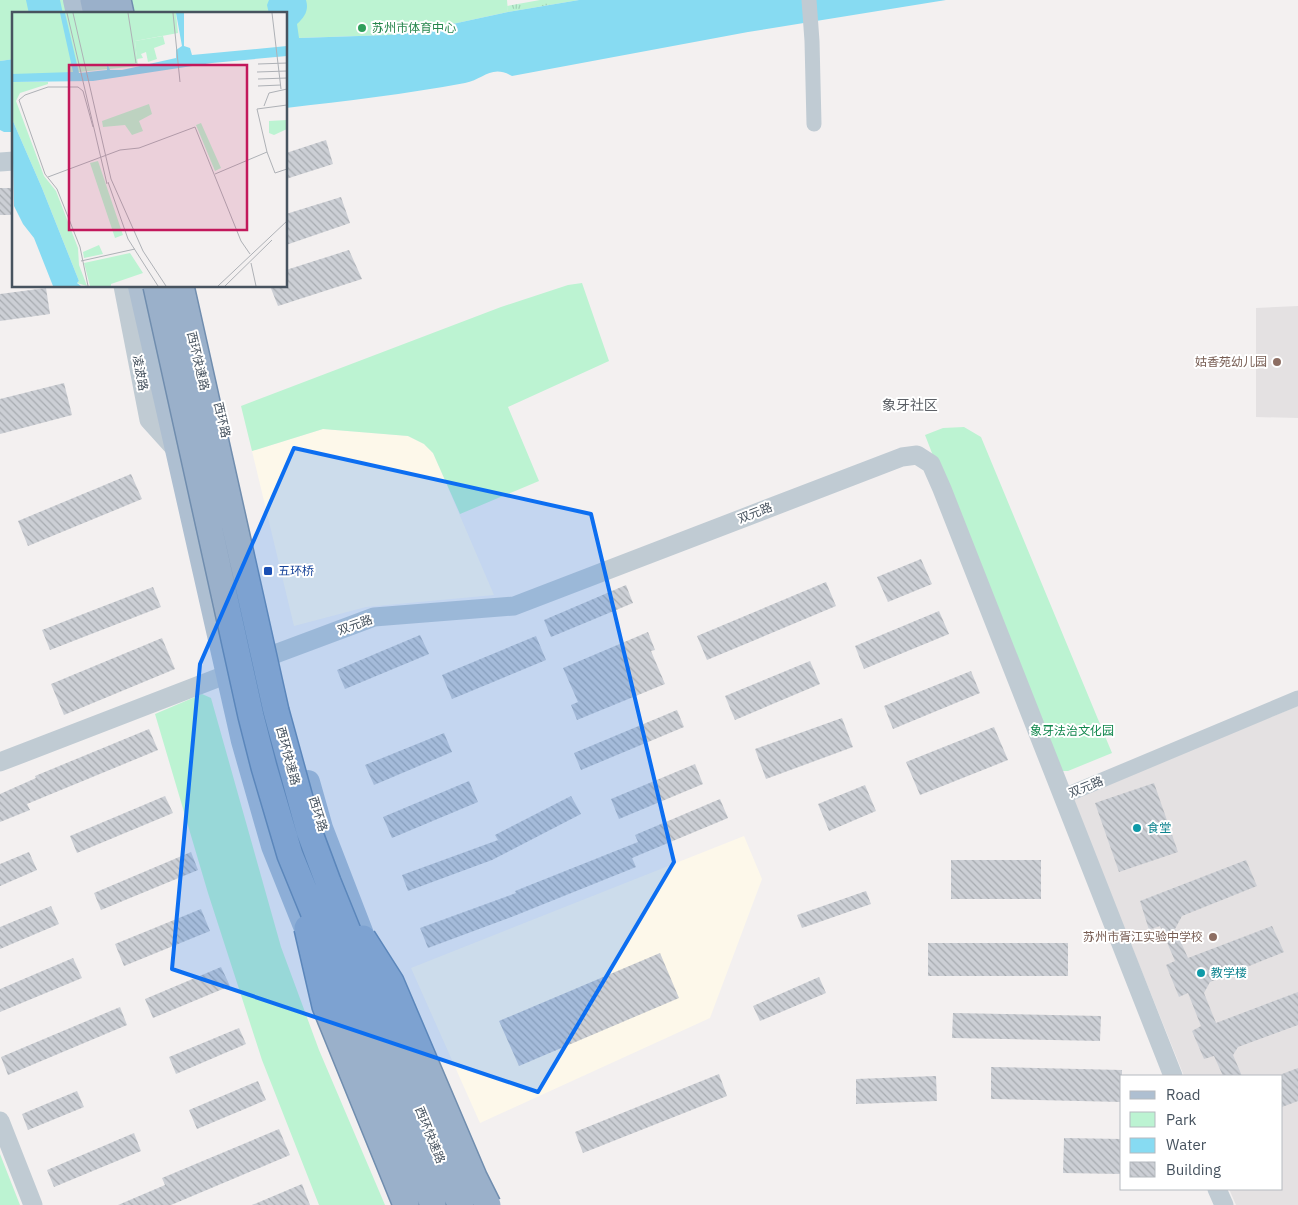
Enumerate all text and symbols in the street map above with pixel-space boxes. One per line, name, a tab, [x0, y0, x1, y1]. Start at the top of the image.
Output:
inset map	[12, 12, 288, 288]
place label: 苏州市体育中心	[372, 20, 456, 35]
marker: 苏州市体育中心	[356, 22, 368, 34]
street label: 西环快速路	[184, 330, 213, 392]
street label: 凌波路	[130, 354, 151, 392]
place label: 姑香苑幼儿园	[1195, 354, 1267, 369]
marker: 姑香苑幼儿园	[1271, 356, 1283, 368]
district label: 象牙社区	[882, 396, 938, 414]
street label: 西环路	[211, 401, 234, 439]
street label: 双元路	[735, 499, 774, 526]
place label: 五环桥	[278, 563, 314, 578]
marker: 五环桥	[262, 565, 274, 577]
street label: 双元路	[335, 612, 374, 637]
park label: 象牙法治文化园	[1030, 723, 1114, 738]
street label: 西环快速路	[273, 725, 303, 787]
street label: 双元路	[1066, 773, 1105, 800]
street label: 西环路	[306, 794, 331, 833]
place label: 食堂	[1147, 820, 1171, 835]
marker: 食堂	[1131, 822, 1143, 834]
place label: 苏州市胥江实验中学校	[1083, 929, 1203, 944]
marker: 苏州市胥江实验中学校	[1207, 931, 1219, 943]
place label: 教学楼	[1211, 965, 1247, 980]
marker: 教学楼	[1195, 967, 1207, 979]
legend	[1120, 1075, 1283, 1190]
text: Road	[1166, 1085, 1201, 1104]
street label: 西环快速路	[412, 1104, 449, 1165]
text: Park	[1166, 1110, 1196, 1129]
text: Water	[1166, 1135, 1207, 1154]
text: Building	[1166, 1160, 1221, 1179]

